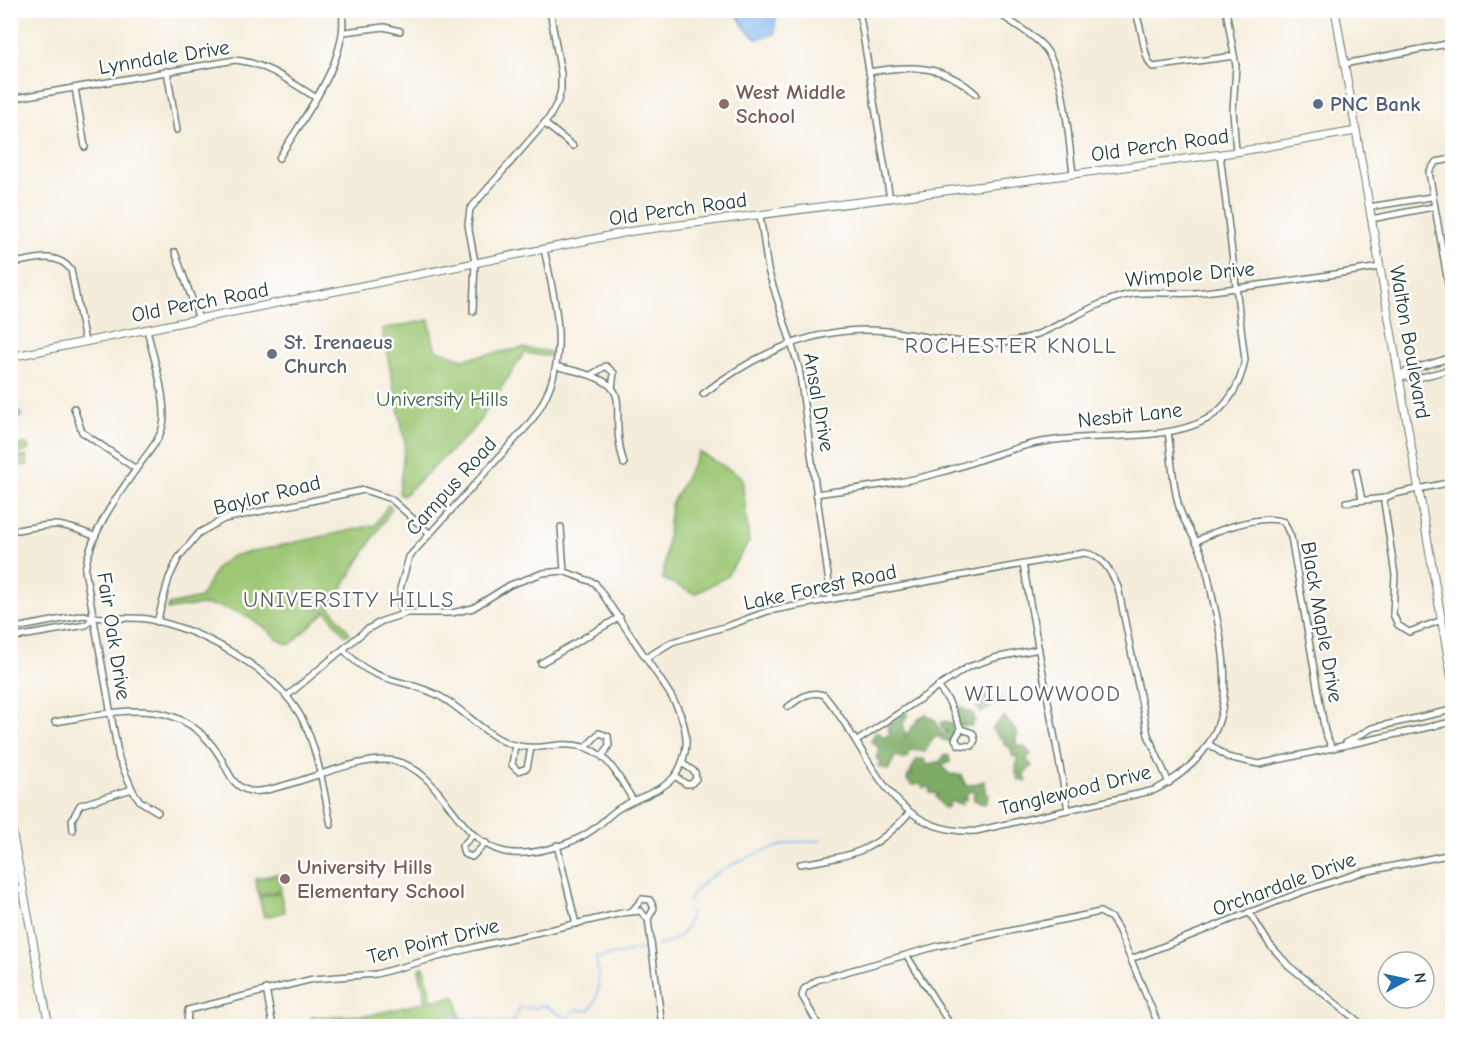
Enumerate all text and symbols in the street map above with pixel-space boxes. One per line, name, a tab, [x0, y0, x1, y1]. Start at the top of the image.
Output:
street label: Lynndale Drive	[97, 35, 231, 79]
place label: West Middle School	[736, 80, 846, 128]
place label: PNC Bank	[1330, 92, 1421, 116]
marker: West Middle School	[717, 97, 731, 111]
marker: PNC Bank	[1311, 97, 1325, 111]
street label: Old Perch Road	[1089, 123, 1231, 167]
street label: Old Perch Road	[607, 187, 749, 231]
street label: Wimpole Drive	[1124, 256, 1256, 292]
street label: Walton Boulevard	[1385, 263, 1435, 421]
street label: Old Perch Road	[129, 277, 271, 327]
place label: St. Irenaeus Church	[284, 330, 393, 378]
district label: ROCHESTER KNOLL	[905, 333, 1117, 359]
marker: St. Irenaeus Church	[265, 347, 279, 361]
street label: Ansal Drive	[798, 351, 840, 453]
park label: University Hills	[376, 387, 508, 411]
street label: Nesbit Lane	[1076, 398, 1184, 432]
street label: Campus Road	[401, 432, 501, 540]
street label: Baylor Road	[211, 470, 323, 520]
street label: Black Maple Drive	[1296, 540, 1348, 704]
street label: Lake Forest Road	[741, 559, 899, 615]
street label: Fair Oak Drive	[92, 571, 136, 701]
district label: UNIVERSITY HILLS	[243, 587, 455, 613]
district label: WILLOWWOOD	[964, 681, 1122, 707]
street label: Tanglewood Drive	[997, 760, 1153, 820]
street label: Orchardale Drive	[1209, 847, 1359, 921]
place label: University Hills Elementary School	[297, 855, 465, 903]
marker: University Hills Elementary School	[278, 872, 292, 886]
street label: Ten Point Drive	[365, 913, 501, 969]
north arrow	[1376, 950, 1436, 1010]
text: N	[1410, 972, 1430, 984]

